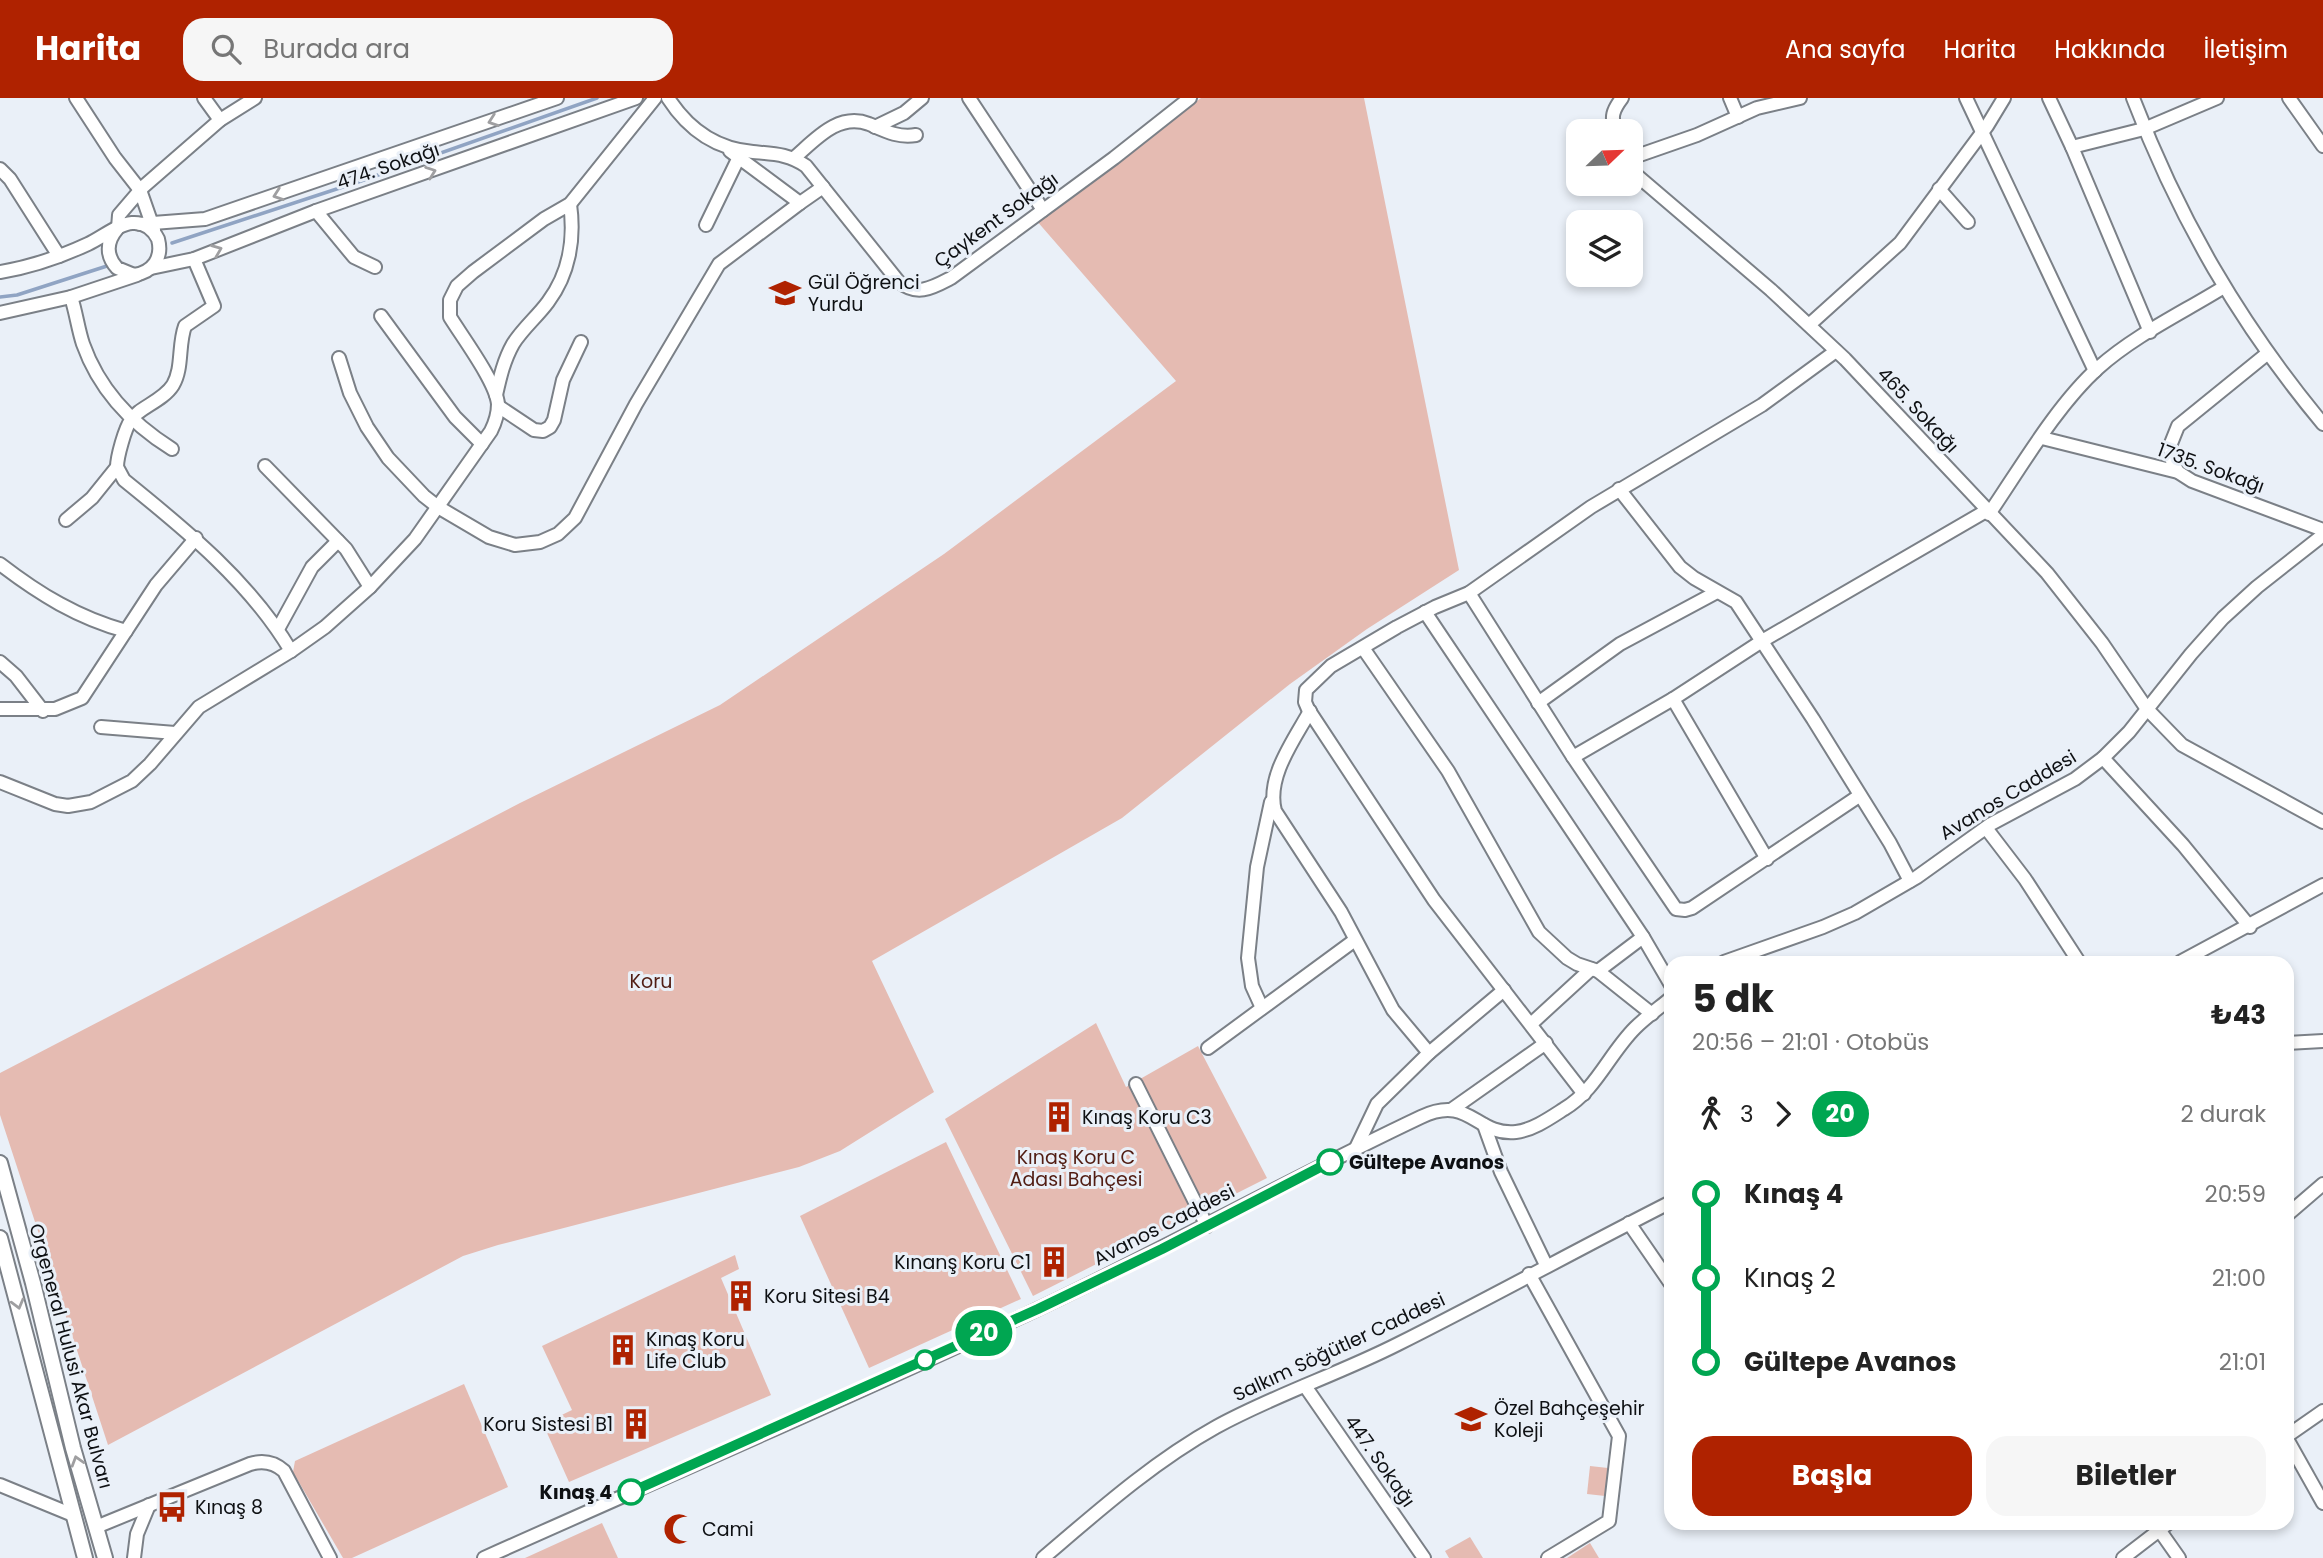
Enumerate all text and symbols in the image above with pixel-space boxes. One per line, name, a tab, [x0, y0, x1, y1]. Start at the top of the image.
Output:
search box	[183, 18, 673, 81]
text: Harita	[35, 25, 141, 72]
icon: search	[207, 30, 245, 68]
text: Burada ara	[263, 31, 410, 67]
text: Ana sayfa	[1785, 33, 1906, 66]
text: Harita	[1944, 33, 2016, 66]
text: Hakkında	[2054, 33, 2166, 66]
text: İletişim	[2204, 33, 2288, 66]
one-way arrow	[487, 112, 499, 126]
north arrow	[1566, 119, 1643, 196]
map controls	[1566, 119, 1643, 287]
street label: 474. Sokağı	[333, 136, 443, 196]
one-way arrow	[424, 166, 436, 180]
street label: Çaykent Sokağı	[928, 166, 1064, 274]
one-way arrow	[272, 187, 284, 201]
button: layers	[1566, 210, 1643, 287]
one-way arrow	[210, 244, 222, 258]
place label: Gül Öğrenci Yurdu	[808, 269, 920, 318]
school or university icon: Gül Öğrenci Yurdu	[768, 276, 802, 310]
street label: 465. Sokağı	[1871, 361, 1965, 459]
street label: 1735. Sokağı	[2154, 436, 2268, 500]
street label: Avanos Caddesi	[1935, 743, 2081, 847]
park label: Koru	[630, 968, 672, 995]
text: 5 dk	[1692, 972, 1774, 1025]
text: ₺43	[2211, 997, 2266, 1033]
text: 20:56 – 21:01 · Otobüs	[1692, 1026, 1929, 1058]
icon: walk	[1692, 1095, 1730, 1133]
icon: forward	[1764, 1095, 1802, 1133]
text: 20	[1826, 1097, 1855, 1130]
text: 3	[1740, 1098, 1754, 1130]
text: 2 durak	[2180, 1098, 2266, 1130]
building icon: Kınaş Koru C3	[1042, 1100, 1076, 1134]
place label: Kınaş Koru C3	[1082, 1104, 1212, 1131]
park label: Kınaş Koru C Adası Bahçesi	[1010, 1144, 1142, 1193]
marker: Gültepe Avanos	[1317, 1149, 1343, 1175]
place label: Gültepe Avanos	[1349, 1149, 1504, 1176]
text: Kınaş 4	[1744, 1176, 1843, 1212]
street label: Avanos Caddesi	[1089, 1178, 1239, 1272]
text: 20:59	[2204, 1178, 2266, 1210]
street label: Orgeneral Hulusi Akar Bulvarı	[23, 1220, 119, 1492]
building icon: Kınanş Koru C1	[1037, 1245, 1071, 1279]
place label: Kınanş Koru C1	[894, 1249, 1031, 1276]
text: Kınaş 2	[1744, 1260, 1836, 1296]
text: 21:00	[2212, 1262, 2266, 1294]
building icon: Koru Sitesi B4	[724, 1279, 758, 1313]
place label: Koru Sitesi B4	[764, 1283, 890, 1310]
street label: Salkım Söğütler Caddesi	[1229, 1286, 1449, 1408]
one-way arrow	[10, 1298, 24, 1310]
line badge: 20	[953, 1310, 1016, 1356]
text: 20	[969, 1316, 999, 1349]
place label: Kınaş Koru Life Club	[646, 1326, 745, 1375]
building icon: Kınaş Koru Life Club	[606, 1333, 640, 1367]
text: Gültepe Avanos	[1744, 1344, 1956, 1380]
text: 21:01	[2219, 1346, 2266, 1378]
unlabelled marker	[915, 1350, 935, 1370]
place label: Özel Bahçeşehir Koleji	[1494, 1395, 1645, 1444]
school or university icon: Özel Bahçeşehir Koleji	[1454, 1402, 1488, 1436]
building icon: Koru Sistesi B1	[619, 1407, 653, 1441]
street label: 447. Sokağı	[1338, 1410, 1422, 1512]
place label: Koru Sistesi B1	[483, 1411, 613, 1438]
button: Başla	[1692, 1436, 1972, 1516]
button: Biletler	[1986, 1436, 2266, 1516]
one-way arrow	[70, 1456, 85, 1468]
place label: Kınaş 4	[539, 1479, 612, 1506]
marker: Kınaş 4	[618, 1479, 644, 1505]
bus stop icon: Kınaş 8	[155, 1490, 189, 1524]
place label: Kınaş 8	[195, 1494, 263, 1521]
mosque icon: Cami	[662, 1512, 696, 1546]
place label: Cami	[702, 1516, 754, 1543]

